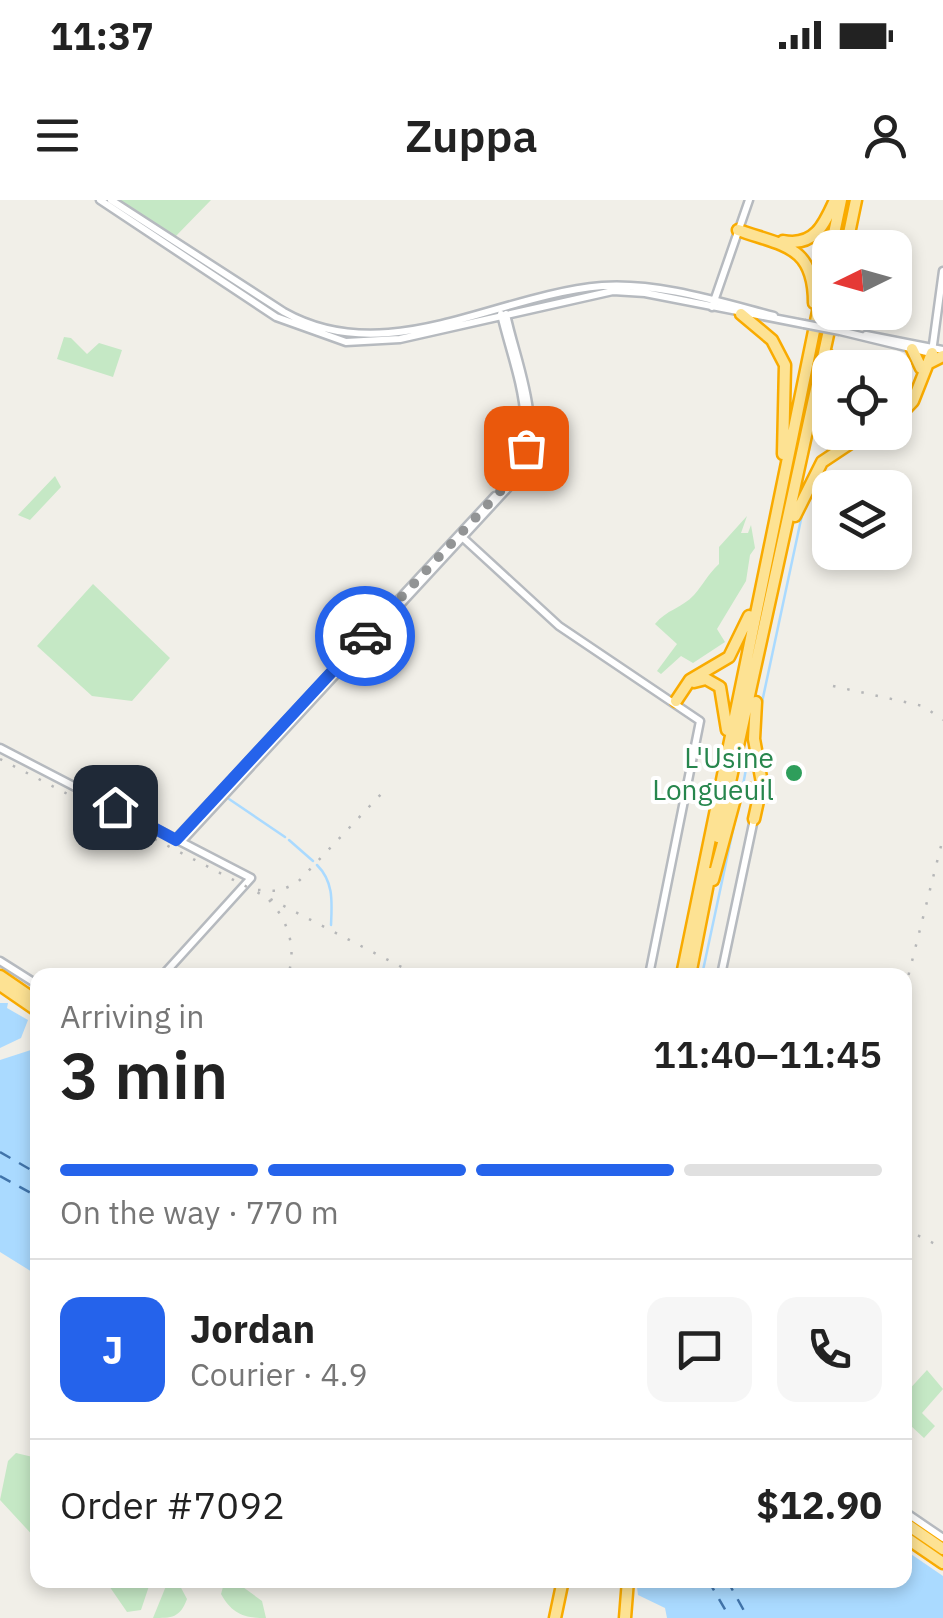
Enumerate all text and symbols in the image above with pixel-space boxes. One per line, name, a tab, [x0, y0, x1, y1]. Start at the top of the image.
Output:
text: 11:37	[50, 11, 154, 60]
text: Zuppa	[405, 106, 538, 164]
icon: menu	[30, 108, 85, 163]
icon: person	[858, 108, 913, 163]
north arrow	[812, 230, 912, 330]
map controls	[812, 230, 912, 570]
button: locate	[812, 350, 912, 450]
pin	[484, 406, 569, 491]
icon: bag	[499, 421, 554, 476]
button: layers	[812, 470, 912, 570]
courier	[315, 586, 415, 686]
icon: car	[338, 609, 393, 664]
place label: L'Usine Longueuil	[652, 739, 774, 808]
marker: L'Usine Longueuil	[783, 762, 805, 784]
pin	[73, 765, 158, 850]
icon: home	[88, 780, 143, 835]
text: Arriving in	[60, 995, 205, 1037]
text: 11:40–11:45	[653, 1029, 882, 1078]
text: 3 min	[60, 1032, 228, 1117]
text: On the way · 770 m	[60, 1191, 339, 1233]
button: chat	[647, 1297, 752, 1402]
button: phone	[777, 1297, 882, 1402]
text: Jordan	[190, 1304, 315, 1353]
text: J	[102, 1325, 123, 1374]
text: Courier · 4.9	[190, 1353, 368, 1395]
text: Order #7092	[60, 1480, 285, 1529]
text: $12.90	[756, 1480, 882, 1529]

